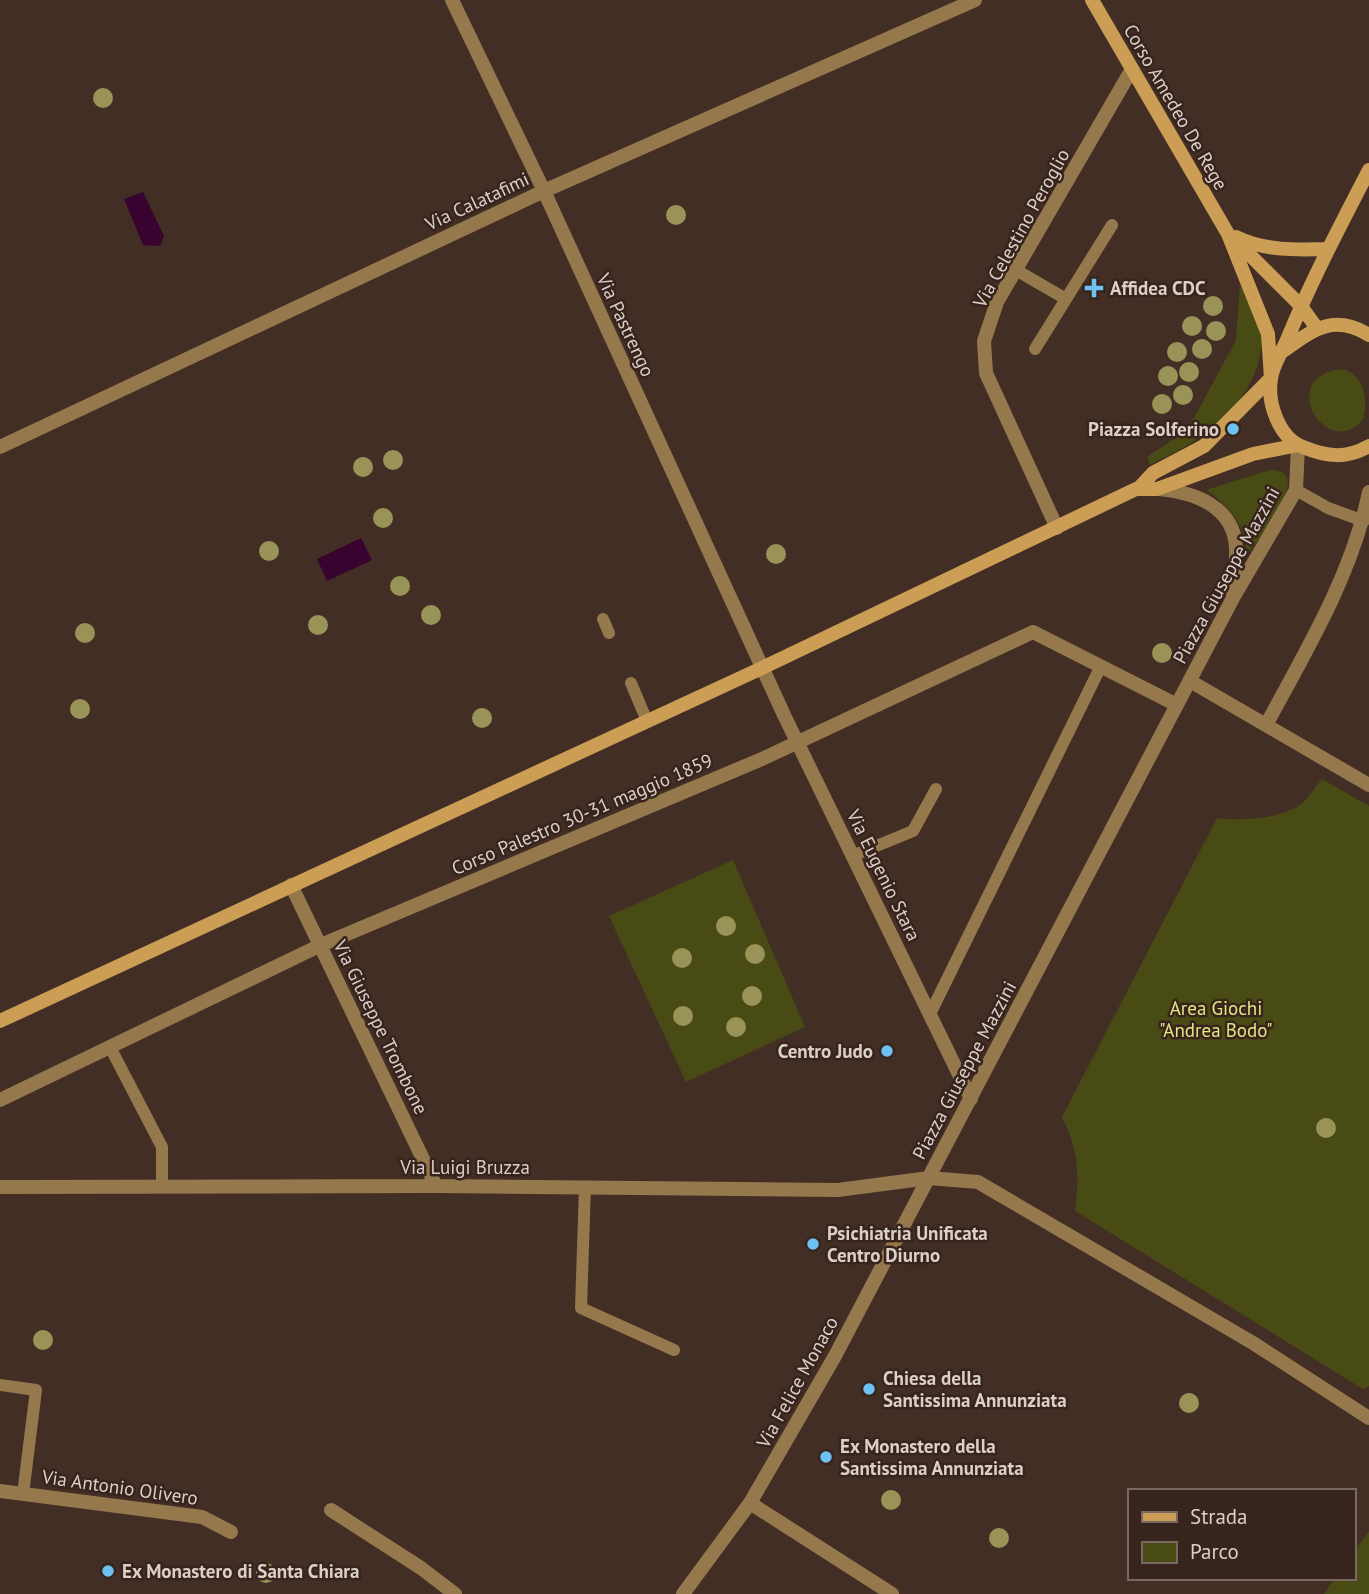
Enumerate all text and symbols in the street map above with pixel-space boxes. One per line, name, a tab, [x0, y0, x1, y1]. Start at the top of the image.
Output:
street label: Corso Amedeo De Rege	[1119, 20, 1233, 194]
street label: Via Celestino Peroglio	[967, 144, 1075, 312]
street label: Via Calatafimi	[420, 166, 533, 236]
street label: Via Pastrengo	[591, 269, 660, 380]
place label: Affidea CDC	[1110, 276, 1206, 300]
marker: Affidea CDC	[1084, 278, 1104, 298]
place label: Piazza Solferino	[1088, 417, 1219, 441]
marker: Piazza Solferino	[1225, 421, 1241, 437]
street label: Piazza Giuseppe Mazzini	[1167, 482, 1285, 668]
street label: Corso Palestro 30-31 maggio 1859	[448, 748, 716, 880]
street label: Via Eugenio Stara	[841, 804, 926, 945]
street label: Via Giuseppe Trombone	[328, 935, 434, 1118]
street label: Piazza Giuseppe Mazzini	[907, 977, 1021, 1163]
park label: Area Giochi "Andrea Bodo"	[1159, 996, 1273, 1042]
place label: Centro Judo	[778, 1039, 873, 1063]
marker: Centro Judo	[879, 1043, 895, 1059]
street label: Via Luigi Bruzza	[399, 1155, 530, 1179]
place label: Psichiatria Unificata Centro Diurno	[827, 1221, 988, 1267]
marker: Psichiatria Unificata Centro Diurno	[805, 1236, 821, 1252]
street label: Via Felice Monaco	[750, 1312, 843, 1453]
place label: Chiesa della Santissima Annunziata	[883, 1366, 1067, 1412]
marker: Chiesa della Santissima Annunziata	[861, 1381, 877, 1397]
place label: Ex Monastero della Santissima Annunziata	[840, 1434, 1024, 1480]
marker: Ex Monastero della Santissima Annunziata	[818, 1449, 834, 1465]
street label: Via Antonio Olivero	[39, 1464, 200, 1510]
legend	[1128, 1489, 1355, 1580]
text: Strada	[1190, 1503, 1248, 1530]
text: Parco	[1190, 1538, 1239, 1565]
place label: Ex Monastero di Santa Chiara	[122, 1559, 359, 1583]
marker: Ex Monastero di Santa Chiara	[100, 1563, 116, 1579]

